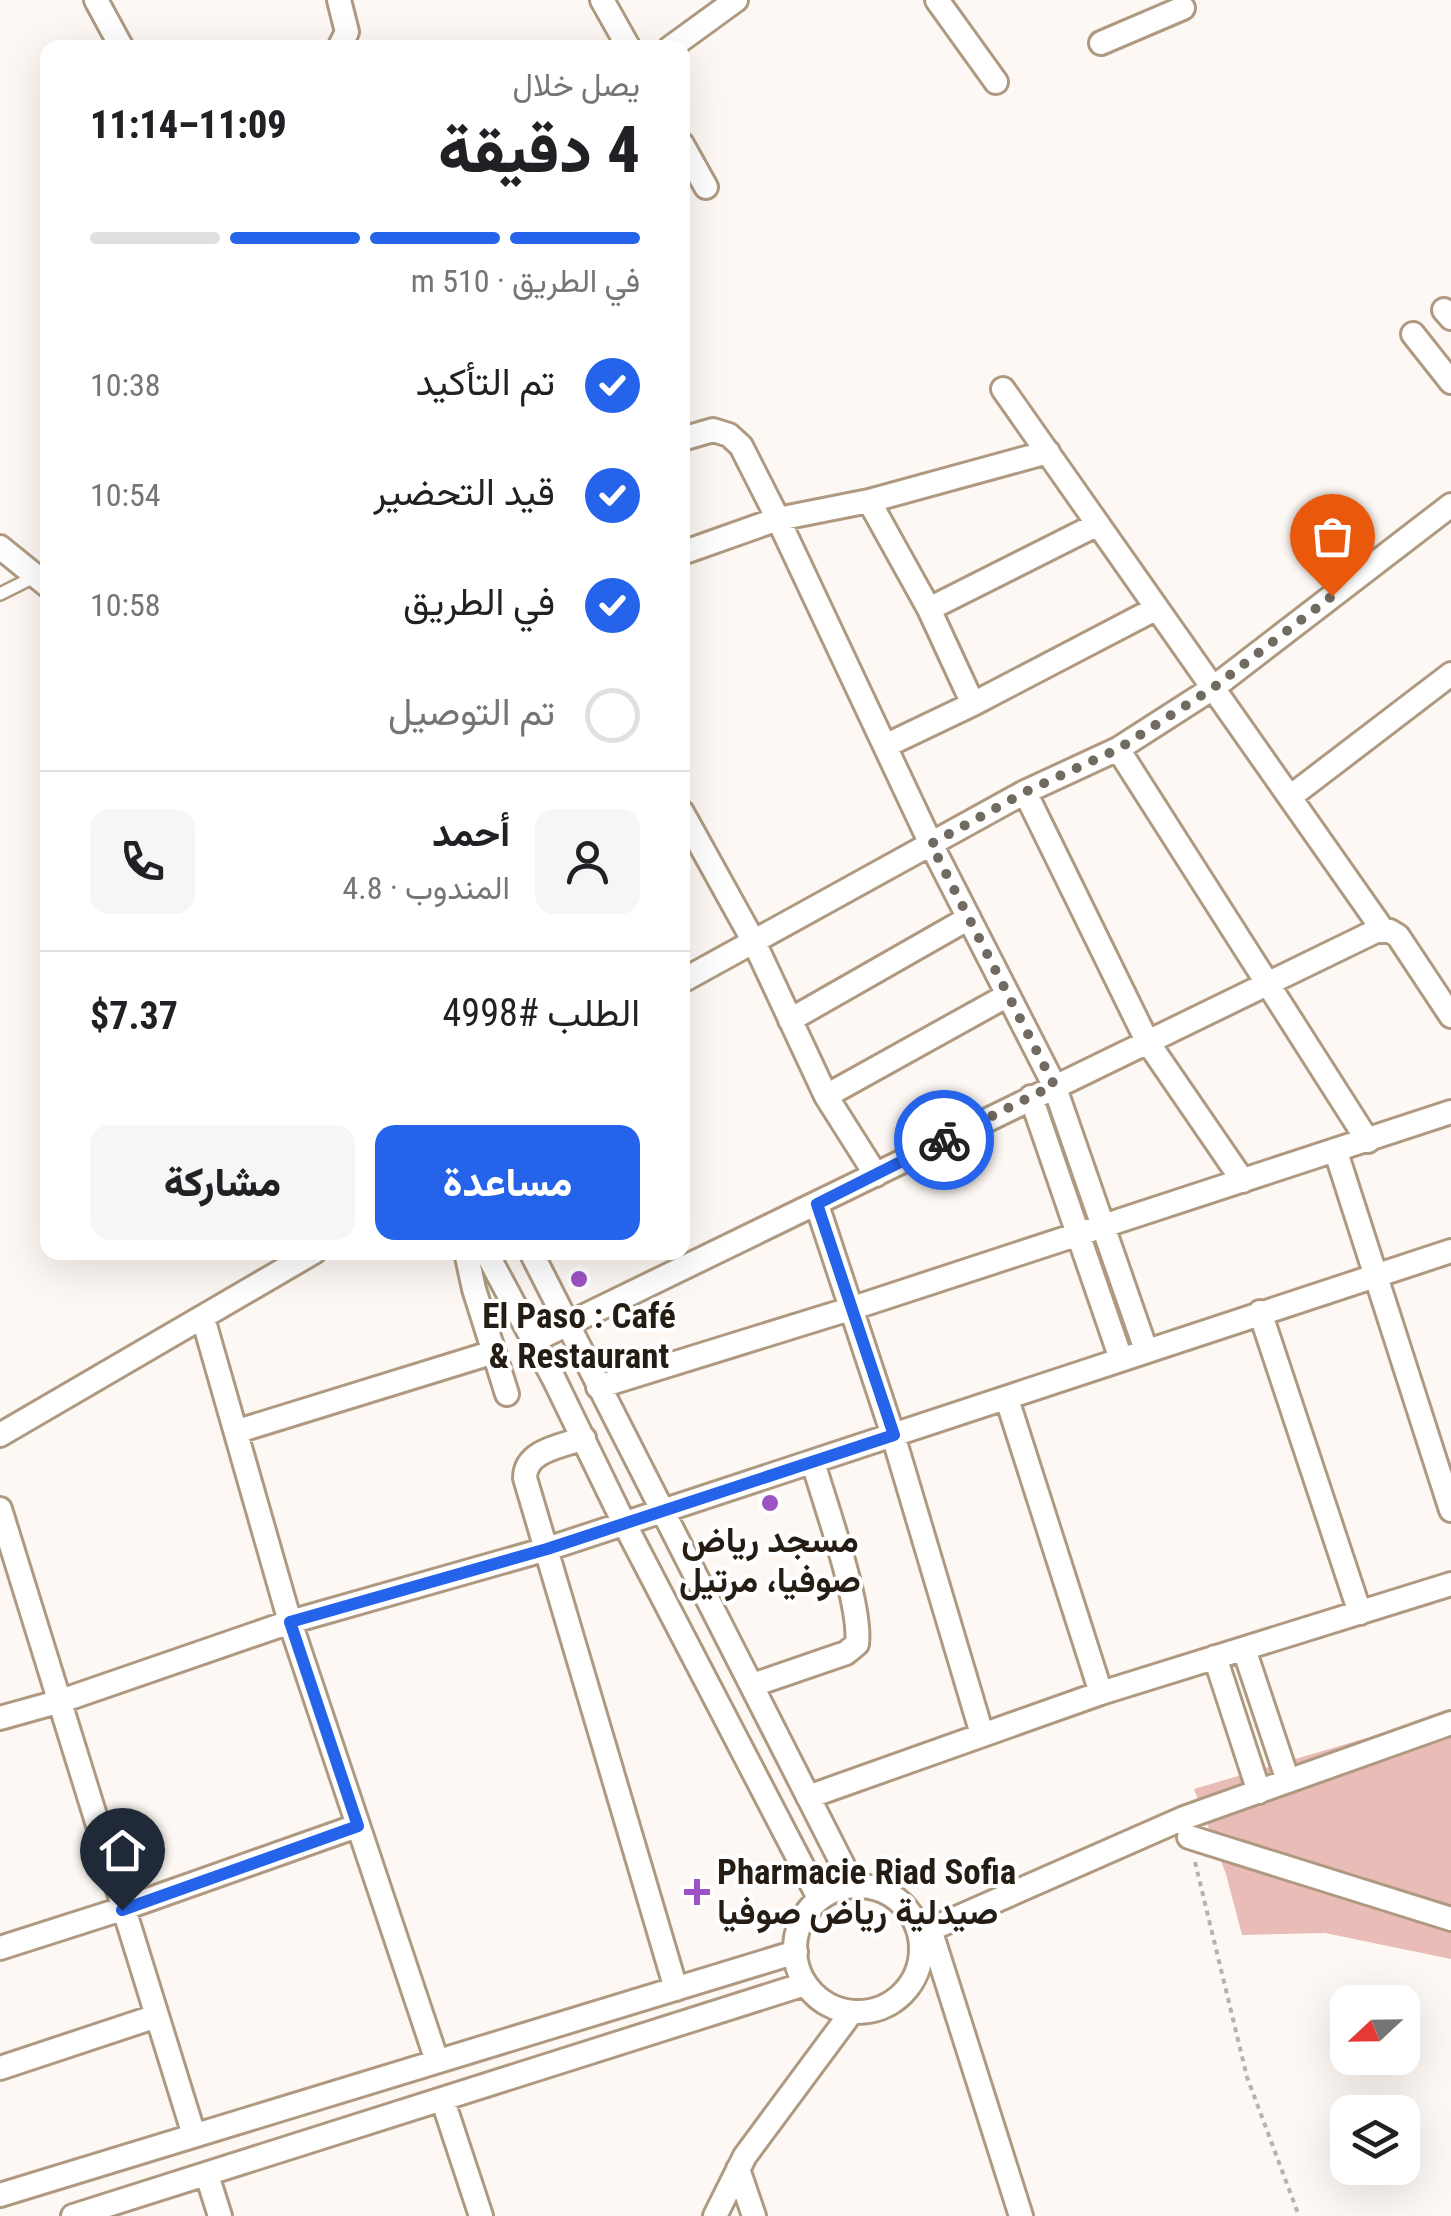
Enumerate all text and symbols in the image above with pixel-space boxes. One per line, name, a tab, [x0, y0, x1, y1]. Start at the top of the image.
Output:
text: يصل خلال	[513, 66, 640, 104]
text: 11:09–11:14	[90, 103, 287, 147]
text: 4 دقيقة	[438, 112, 640, 188]
text: في الطريق · 510 m	[411, 262, 640, 300]
icon: check	[585, 358, 640, 413]
text: تم التأكيد	[415, 360, 555, 404]
text: 10:38	[90, 366, 161, 404]
icon: check	[585, 468, 640, 523]
text: قيد التحضير	[373, 470, 555, 514]
text: 10:54	[90, 476, 161, 514]
pin	[1290, 494, 1375, 597]
icon: bag	[1305, 509, 1360, 564]
icon: check	[585, 578, 640, 633]
text: في الطريق	[403, 580, 555, 624]
text: 10:58	[90, 586, 161, 624]
text: تم التوصيل	[388, 690, 555, 734]
button: phone	[90, 809, 195, 914]
button: person	[535, 809, 640, 914]
text: أحمد	[432, 811, 510, 855]
text: المندوب · 4.8	[343, 869, 510, 907]
text: الطلب #4998	[443, 991, 640, 1035]
text: $7.37	[90, 994, 178, 1038]
courier	[894, 1090, 994, 1190]
icon: bike	[917, 1113, 972, 1168]
button: مشاركة	[90, 1125, 355, 1240]
button: مساعدة	[375, 1125, 640, 1240]
marker: El Paso : Café & Restaurant	[568, 1268, 590, 1290]
place label: El Paso : Café & Restaurant	[482, 1296, 676, 1377]
marker: مسجد رياض صوفيا، مرتیل	[759, 1492, 781, 1514]
place label: مسجد رياض صوفيا، مرتیل	[679, 1520, 861, 1602]
pin	[80, 1808, 165, 1911]
icon: home	[95, 1823, 150, 1878]
place label: Pharmacie Riad Sofia صيدلية رياض صوفيا	[717, 1852, 1016, 1934]
marker: Pharmacie Riad Sofia صيدلية رياض صوفيا	[686, 1881, 708, 1903]
north arrow	[1330, 1985, 1420, 2075]
map controls	[1330, 1985, 1420, 2185]
button: layers	[1330, 2095, 1420, 2185]

